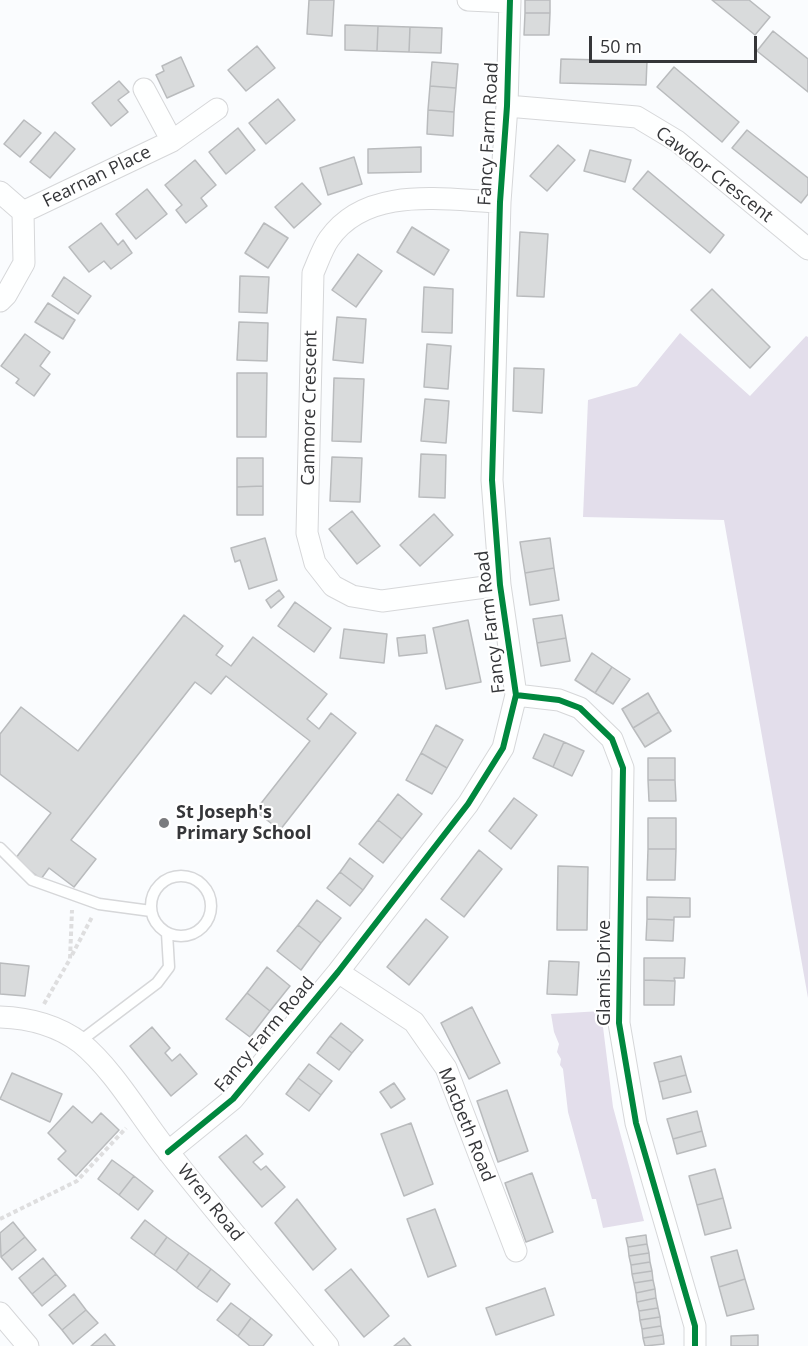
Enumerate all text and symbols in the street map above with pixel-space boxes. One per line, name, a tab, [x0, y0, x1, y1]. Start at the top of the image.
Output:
scale bar	[592, 24, 760, 62]
text: 50 m	[600, 34, 642, 58]
street label: Fancy Farm Road	[474, 62, 504, 206]
street label: Cawdor Crescent	[651, 123, 777, 227]
street label: Fearnan Place	[39, 142, 155, 212]
street label: Canmore Crescent	[298, 330, 322, 486]
street label: Fancy Farm Road	[472, 549, 510, 695]
place label: St Joseph's Primary School	[176, 802, 311, 844]
marker: St Joseph's Primary School	[157, 816, 171, 830]
street label: Glamis Drive	[594, 920, 616, 1026]
street label: Fancy Farm Road	[211, 973, 319, 1097]
street label: Macbeth Road	[433, 1065, 499, 1185]
street label: Wren Road	[172, 1160, 248, 1246]

